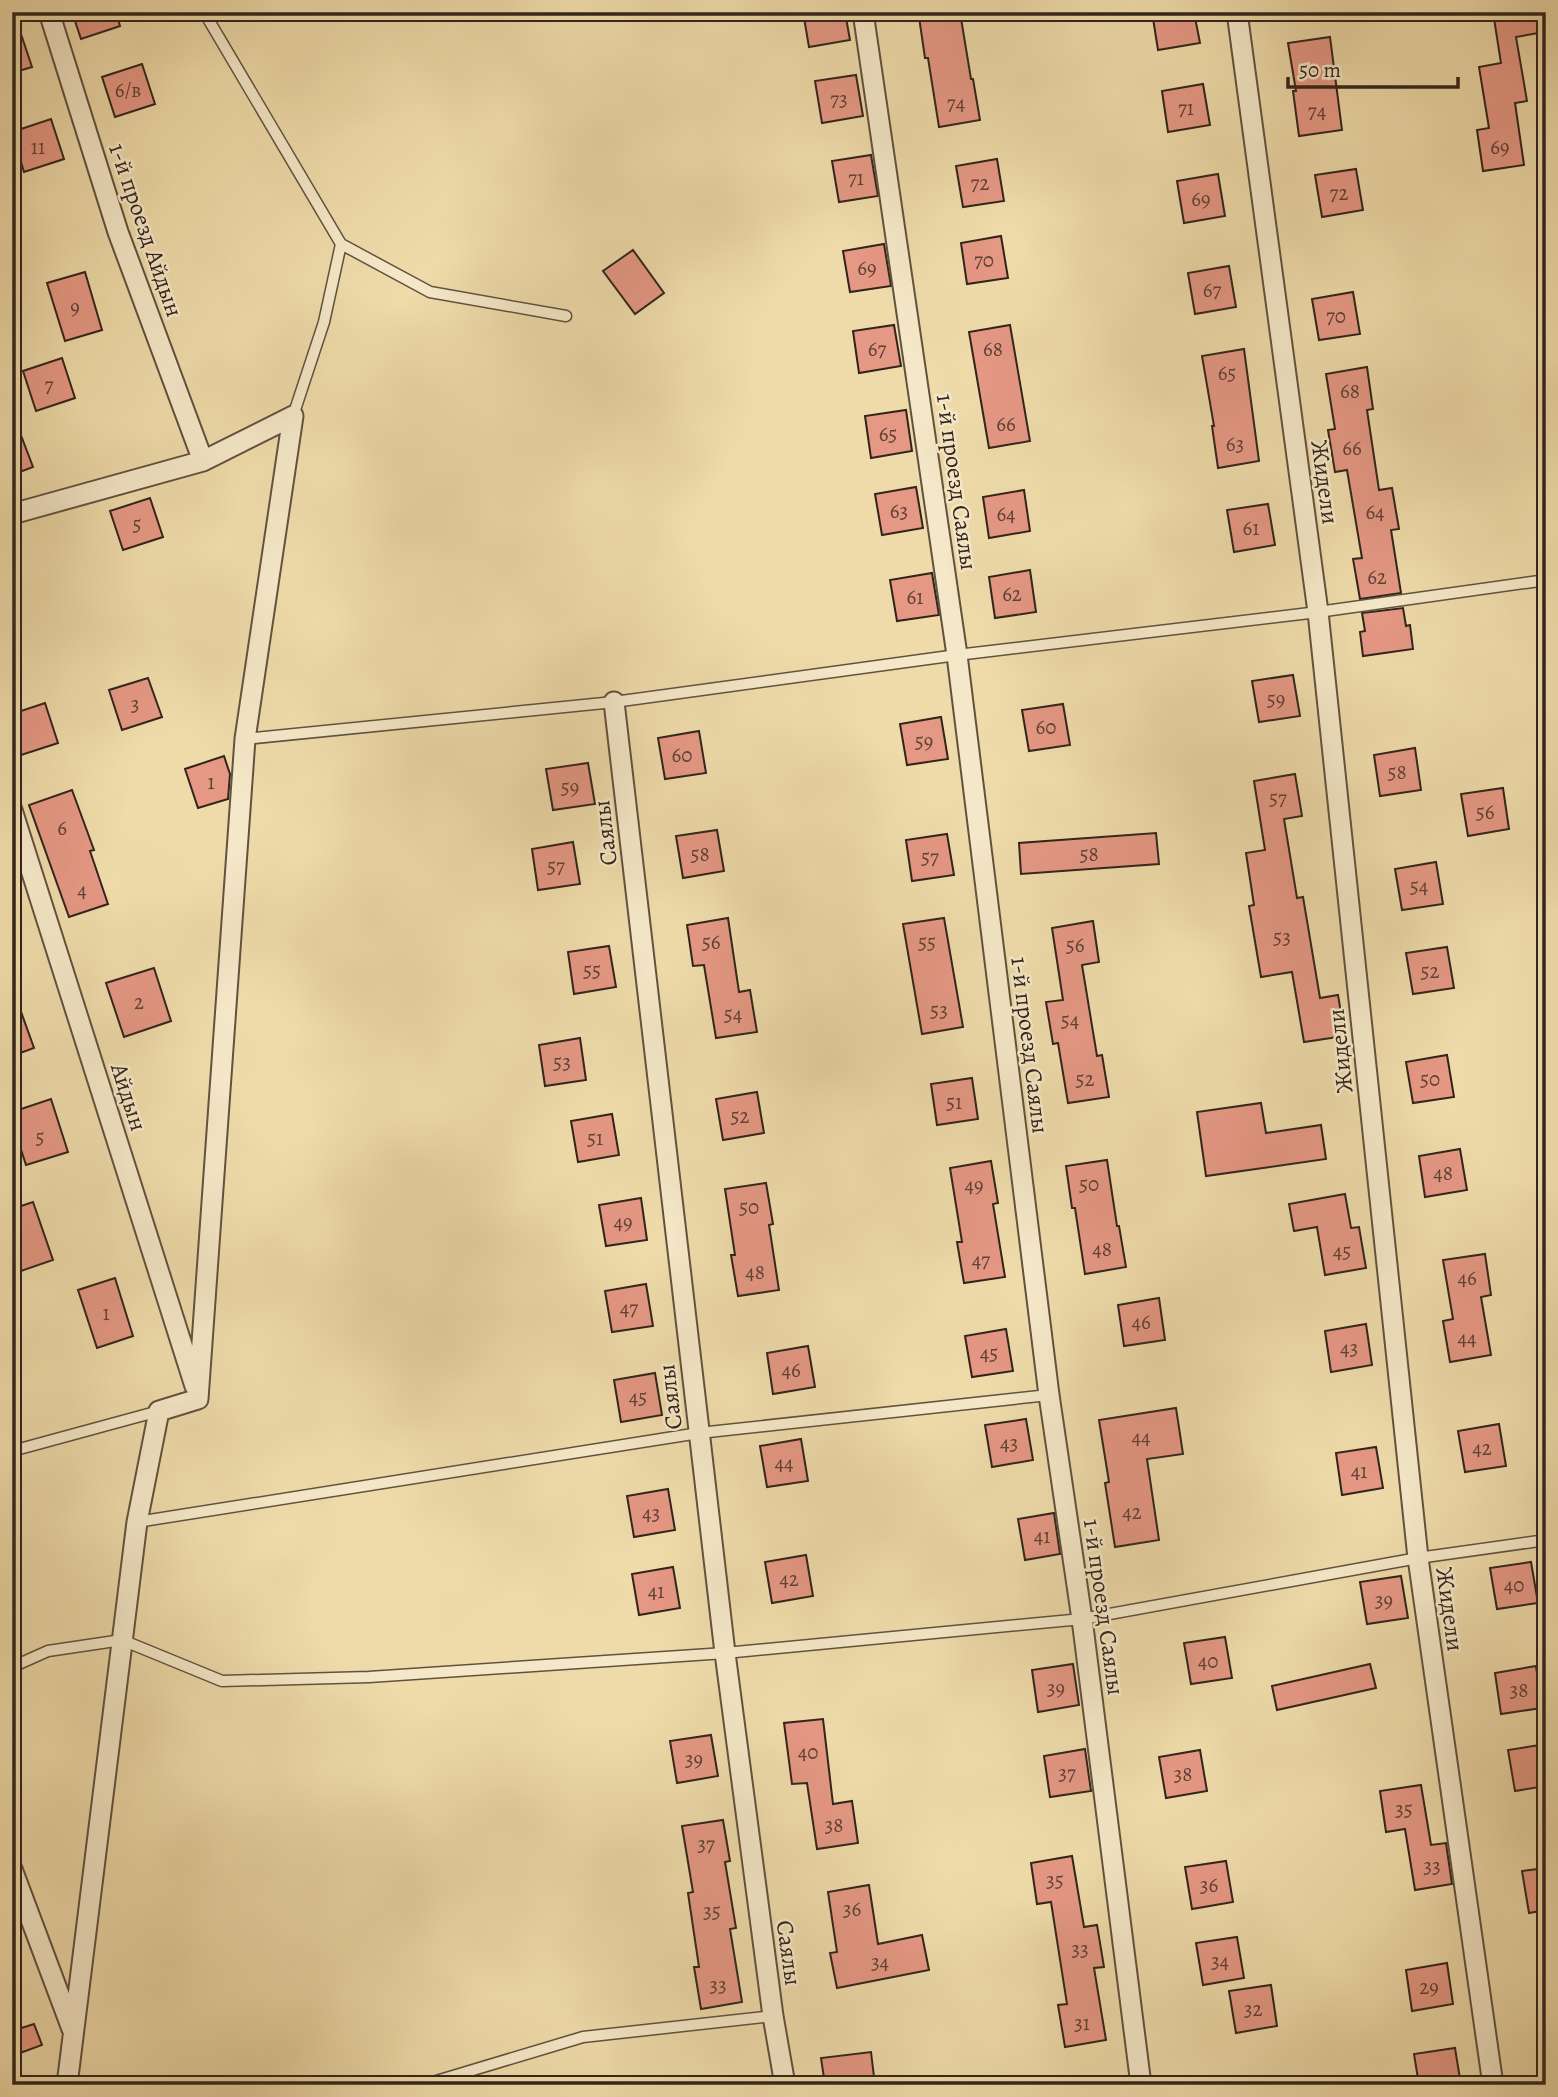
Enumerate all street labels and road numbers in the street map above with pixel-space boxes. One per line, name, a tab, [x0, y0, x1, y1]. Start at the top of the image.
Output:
street label: 1-й проезд Айдын	[101, 139, 191, 321]
street label: 1-й проезд Саялы	[929, 392, 985, 572]
street label: Жидели	[1303, 438, 1347, 526]
street label: Саялы	[585, 798, 625, 868]
street label: 1-й проезд Саялы	[1003, 955, 1057, 1135]
street label: Жидели	[1320, 1007, 1360, 1095]
street label: Айдын	[103, 1058, 155, 1135]
street label: Саялы	[650, 1362, 690, 1432]
street label: 1-й проезд Саялы	[1076, 1517, 1132, 1697]
street label: Жидели	[1428, 1565, 1472, 1653]
street label: Саялы	[769, 1918, 809, 1988]

